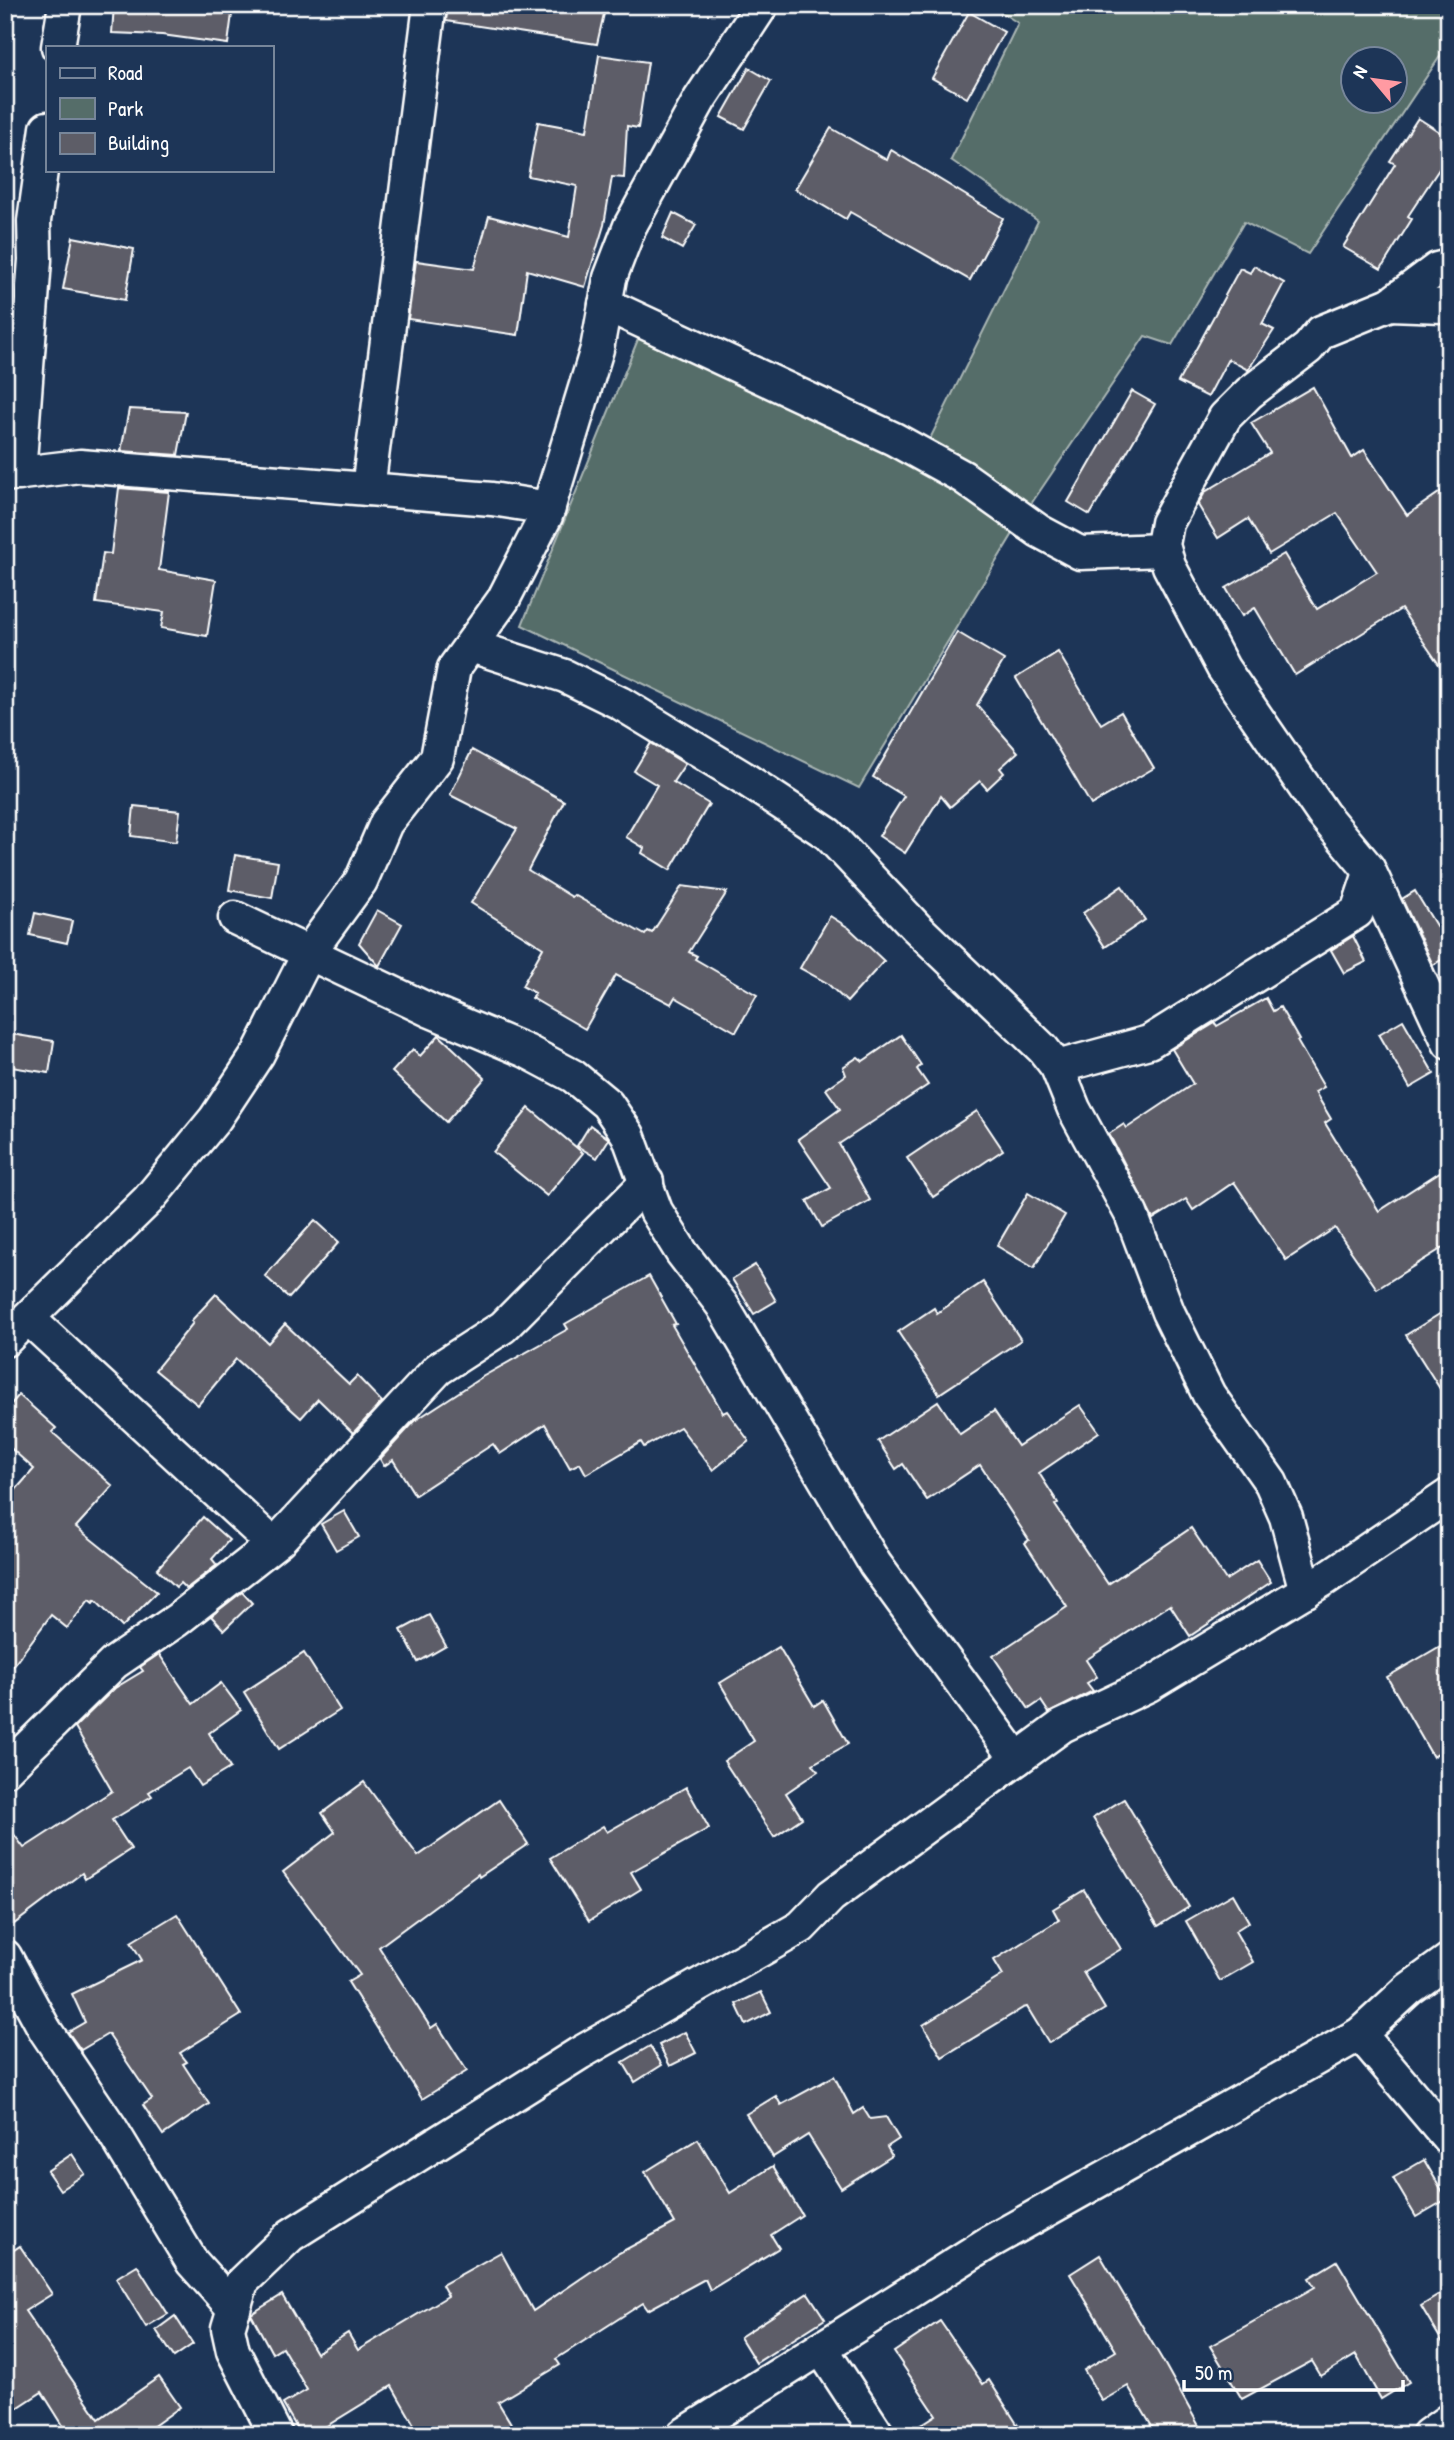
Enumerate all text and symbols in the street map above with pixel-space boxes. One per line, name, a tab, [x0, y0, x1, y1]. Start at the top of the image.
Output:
legend	[46, 46, 273, 172]
north arrow	[1338, 46, 1408, 116]
text: Road	[108, 58, 142, 87]
text: N	[1345, 61, 1373, 82]
text: Park	[108, 94, 143, 123]
text: Building	[108, 128, 169, 157]
scale bar	[1184, 2349, 1403, 2393]
text: 50 m	[1195, 2358, 1232, 2387]

